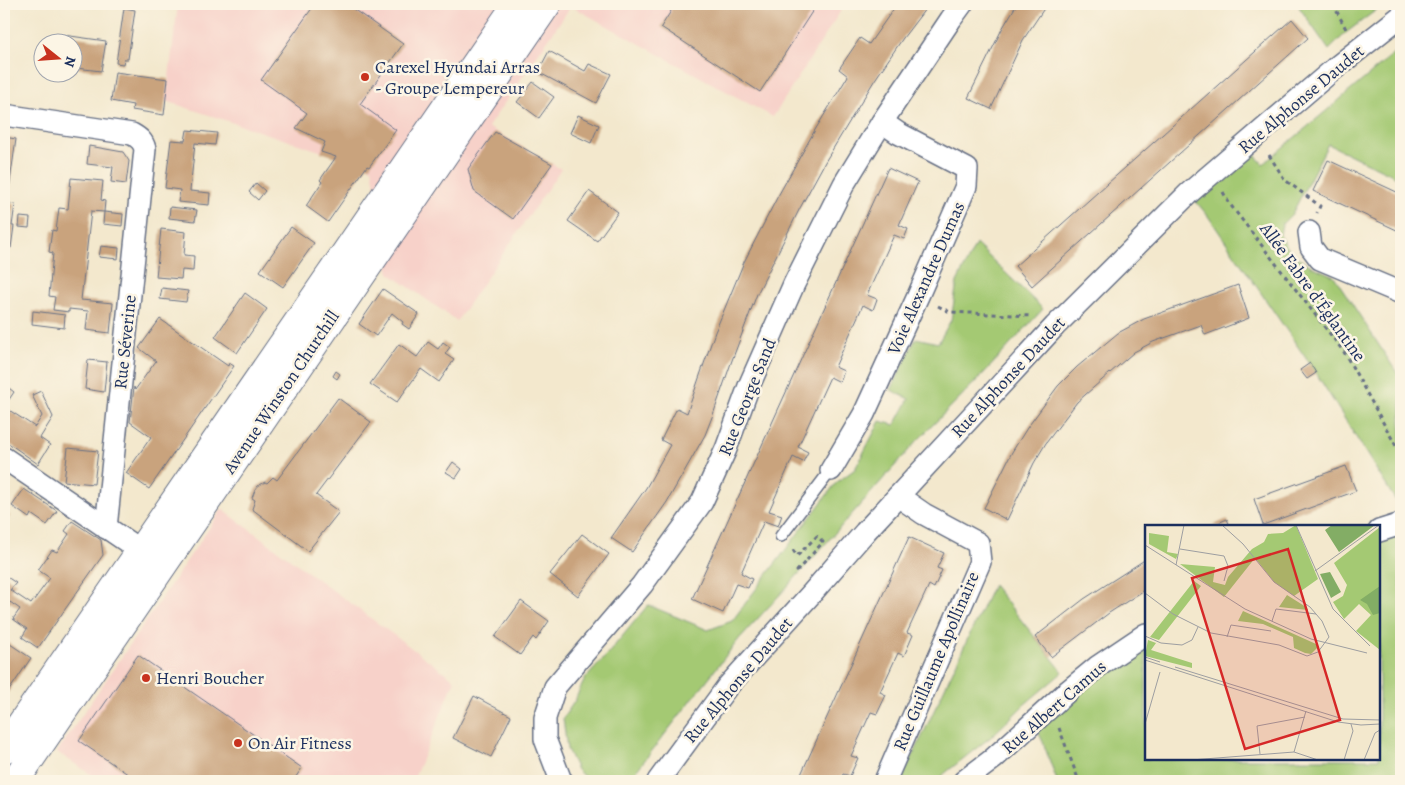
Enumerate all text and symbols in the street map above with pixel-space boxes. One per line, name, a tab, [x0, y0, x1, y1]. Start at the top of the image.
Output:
north arrow	[32, 32, 82, 82]
street label: Rue Alphonse Daudet	[1233, 39, 1369, 159]
text: N	[59, 54, 81, 69]
place label: Carexel Hyundai Arras - Groupe Lempereur	[375, 55, 540, 100]
marker: Carexel Hyundai Arras - Groupe Lempereur	[359, 71, 371, 83]
street label: Voie Alexandre Dumas	[881, 198, 971, 359]
street label: Allée Fabre d'Églantine	[1254, 217, 1372, 366]
street label: Rue Séverine	[108, 294, 142, 390]
street label: Avenue Winston Churchill	[217, 305, 345, 479]
street label: Rue Alphonse Daudet	[945, 311, 1071, 443]
street label: Rue George Sand	[712, 334, 782, 460]
inset map	[1145, 525, 1380, 760]
street label: Rue Guillaume Apollinaire	[887, 568, 985, 754]
street label: Rue Alphonse Daudet	[678, 612, 798, 748]
street label: Rue Albert Camus	[996, 655, 1112, 759]
place label: Henri Boucher	[156, 666, 264, 690]
marker: Henri Boucher	[140, 672, 152, 684]
place label: On Air Fitness	[248, 731, 352, 755]
marker: On Air Fitness	[232, 737, 244, 749]

